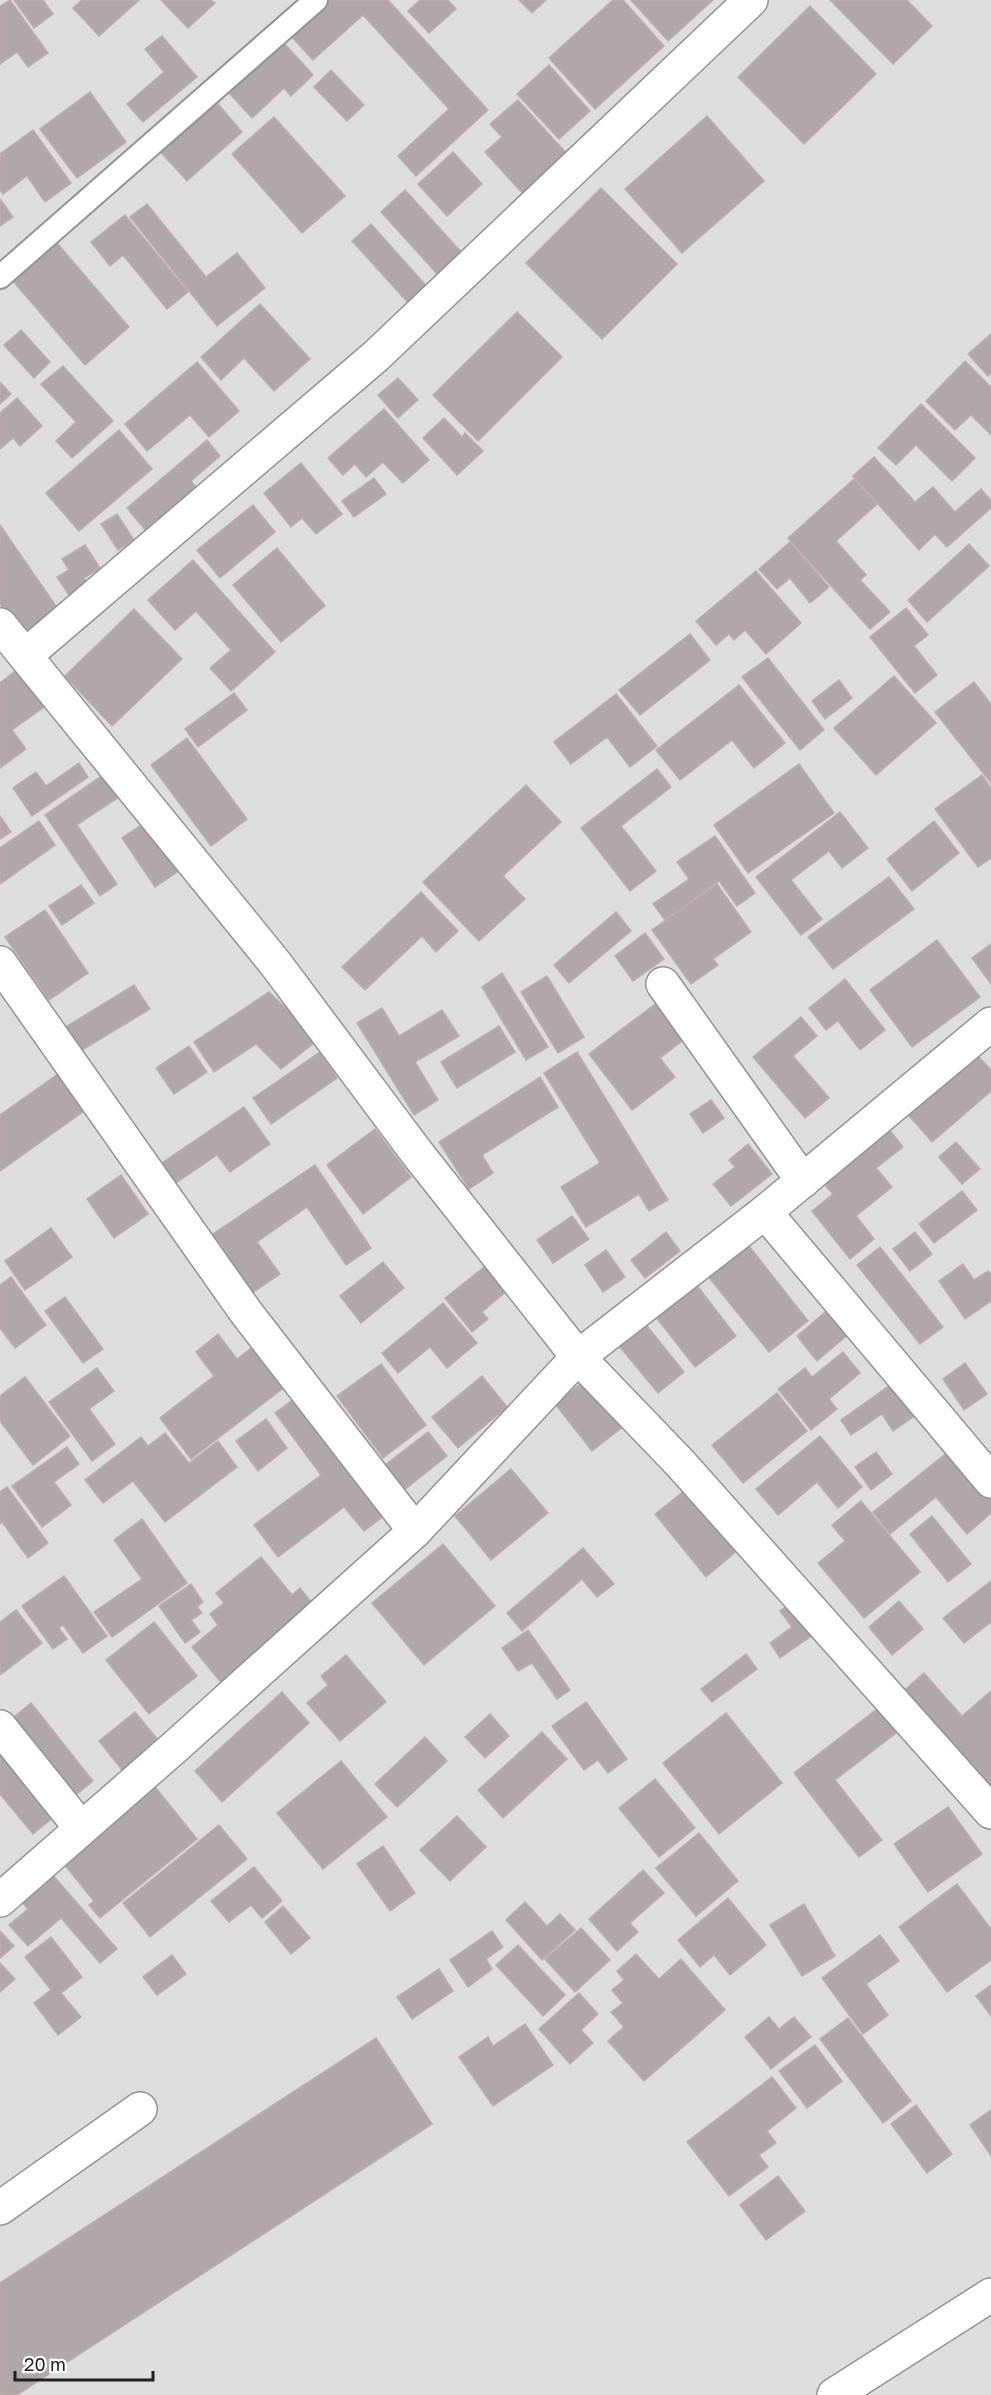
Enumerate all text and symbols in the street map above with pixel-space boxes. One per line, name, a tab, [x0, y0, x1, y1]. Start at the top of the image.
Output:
scale bar	[15, 2344, 153, 2382]
text: 20 m	[24, 2353, 66, 2375]

